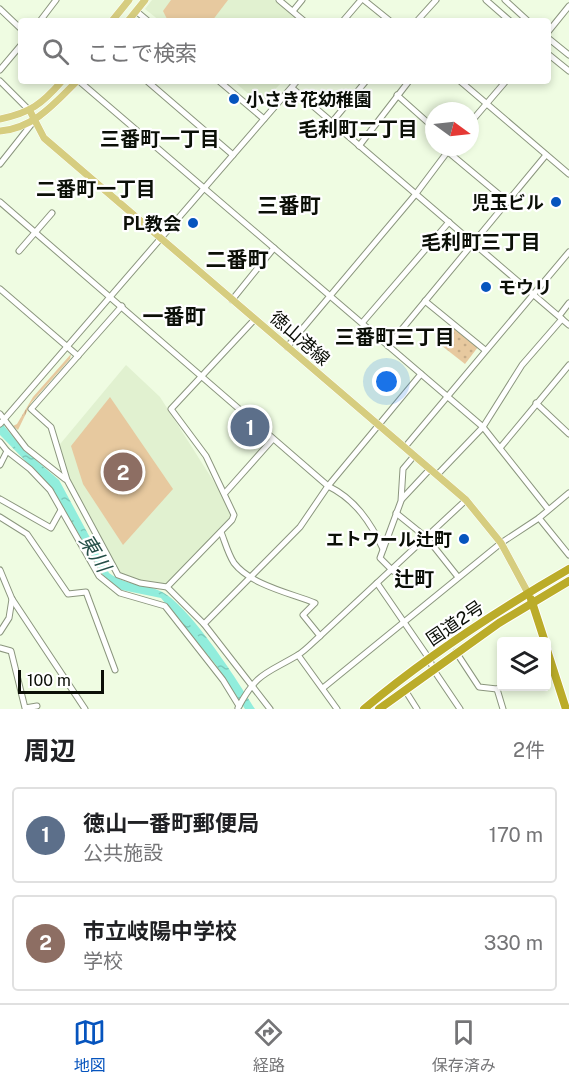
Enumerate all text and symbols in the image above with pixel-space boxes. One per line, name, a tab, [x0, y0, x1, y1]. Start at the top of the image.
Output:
search box	[18, 18, 551, 84]
icon: search	[39, 35, 72, 68]
text: ここで検索	[87, 40, 197, 66]
place label: 小さき花幼稚園	[246, 89, 372, 110]
marker: 小さき花幼稚園	[227, 92, 241, 106]
north arrow	[425, 102, 479, 156]
district label: 毛利町二丁目	[298, 117, 418, 141]
district label: 三番町一丁目	[100, 127, 220, 151]
district label: 二番町一丁目	[36, 177, 156, 201]
place label: 児玉ビル	[472, 192, 544, 213]
district label: 三番町	[258, 193, 321, 218]
marker: 児玉ビル	[549, 195, 563, 209]
place label: PL教会	[123, 213, 181, 234]
marker: PL教会	[186, 216, 200, 230]
district label: 毛利町三丁目	[421, 230, 541, 254]
district label: 二番町	[206, 247, 269, 272]
place label: モウリ	[498, 277, 552, 298]
marker: モウリ	[479, 280, 493, 294]
district label: 一番町	[143, 304, 206, 329]
street label: 徳山港線	[266, 306, 334, 370]
district label: 三番町三丁目	[335, 325, 455, 349]
your location	[372, 367, 401, 396]
pin: 1	[230, 404, 270, 450]
pin: 2	[104, 450, 142, 494]
place label: エトワール辻町	[326, 529, 452, 550]
water label: 東川	[74, 530, 117, 578]
marker: エトワール辻町	[457, 532, 471, 546]
district label: 辻町	[394, 567, 434, 591]
street label: 国道2号	[422, 596, 488, 650]
map controls	[497, 637, 551, 691]
button: layers	[497, 637, 551, 691]
scale bar	[18, 667, 104, 694]
text: 100 m	[27, 671, 71, 690]
text: 周辺	[24, 735, 76, 766]
text: 2件	[513, 738, 545, 762]
text: 徳山一番町郵便局	[83, 810, 259, 836]
text: 1	[41, 823, 50, 847]
text: 170 m	[489, 823, 543, 847]
text: 公共施設	[83, 841, 163, 865]
text: 市立岐陽中学校	[83, 918, 237, 944]
text: 2	[39, 931, 52, 955]
text: 330 m	[484, 931, 543, 955]
text: 学校	[83, 949, 123, 973]
tab: 地図	[73, 1016, 106, 1076]
tab: 経路	[252, 1016, 285, 1076]
tab: 保存済み	[432, 1016, 496, 1076]

